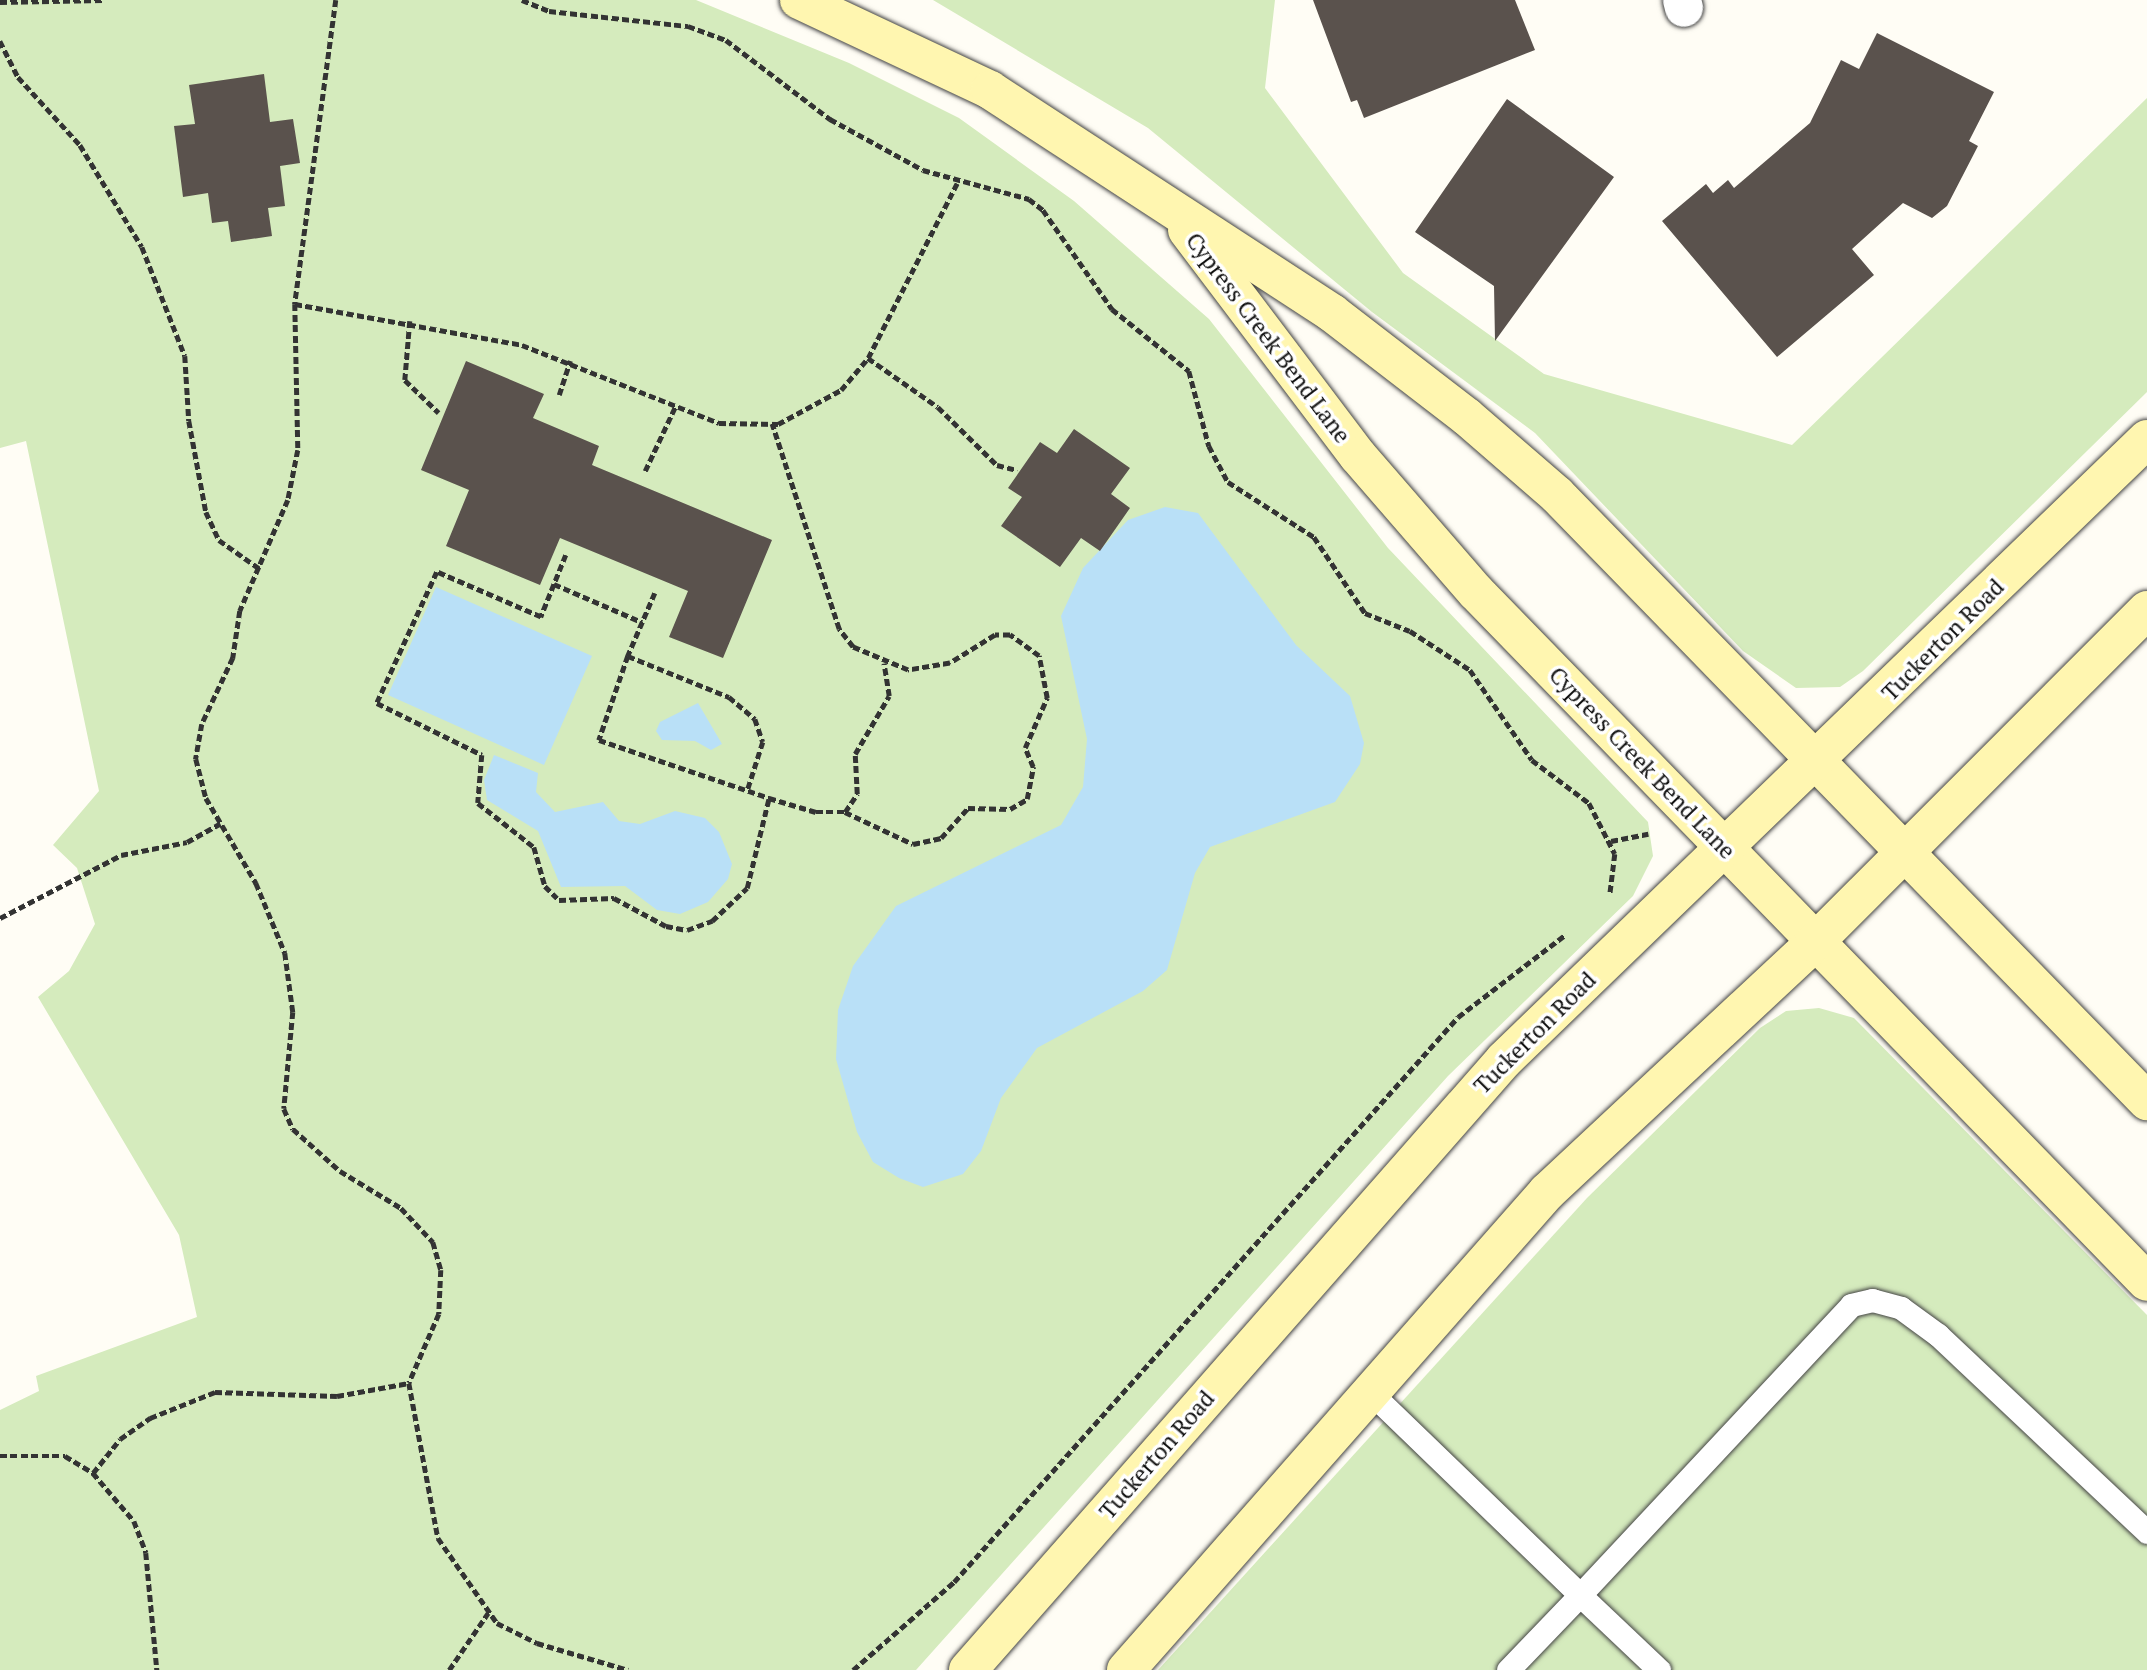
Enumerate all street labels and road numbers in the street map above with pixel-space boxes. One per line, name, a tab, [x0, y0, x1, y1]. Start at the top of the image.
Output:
street label: Cypress Creek Bend Lane	[1180, 227, 1356, 449]
street label: Tuckerton Road	[1876, 573, 2010, 707]
street label: Cypress Creek Bend Lane	[1543, 661, 1741, 865]
street label: Tuckerton Road	[1468, 966, 1602, 1100]
street label: Tuckerton Road	[1094, 1385, 1220, 1525]

